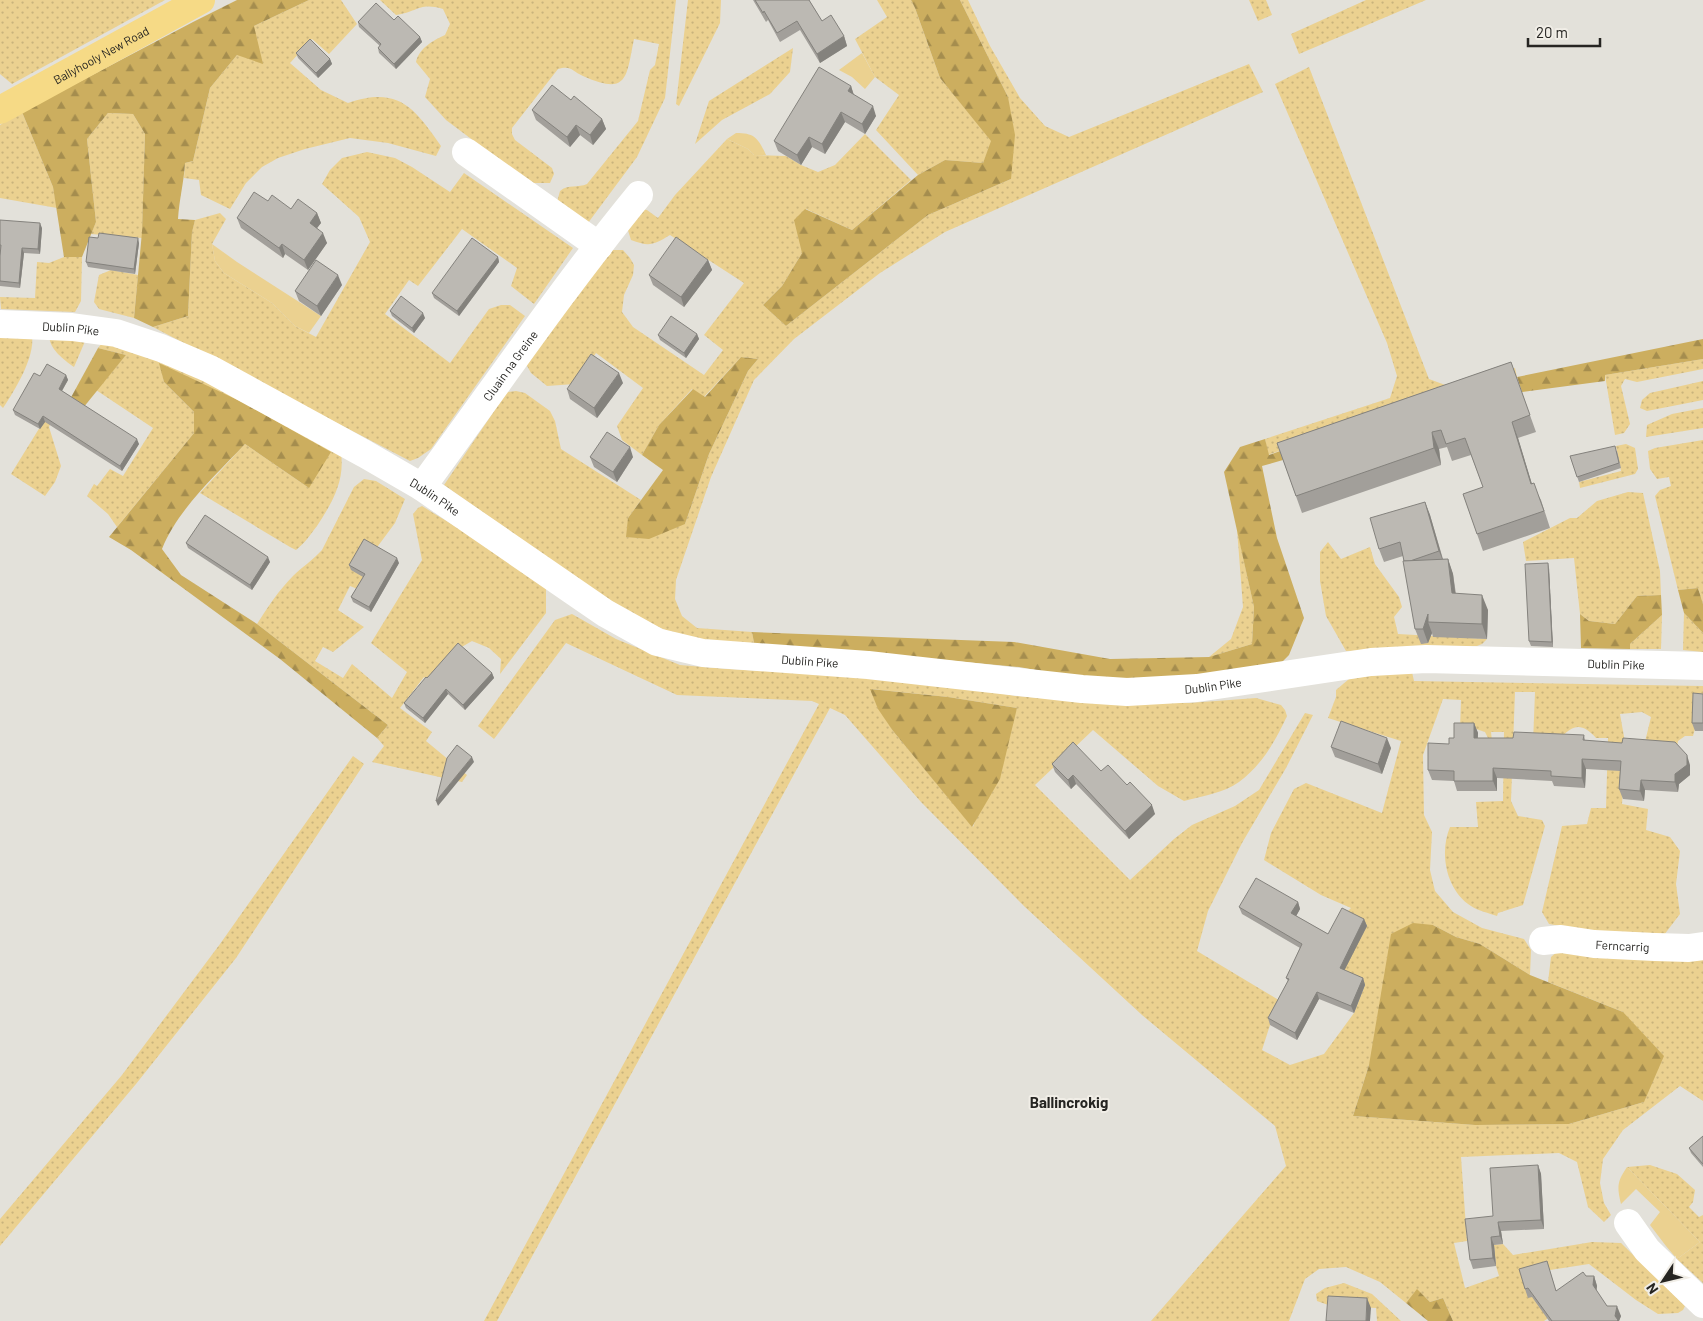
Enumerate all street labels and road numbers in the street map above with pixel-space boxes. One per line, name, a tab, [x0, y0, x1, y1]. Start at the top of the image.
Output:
street label: Ballyhooly New Road	[51, 23, 151, 87]
street label: Dublin Pike	[42, 319, 100, 338]
street label: Cluain na Greine	[480, 327, 540, 403]
street label: Dublin Pike	[408, 475, 463, 518]
street label: Dublin Pike	[781, 652, 839, 670]
street label: Dublin Pike	[1587, 656, 1645, 672]
street label: Dublin Pike	[1184, 674, 1242, 696]
street label: Ferncarrig	[1595, 937, 1650, 954]

